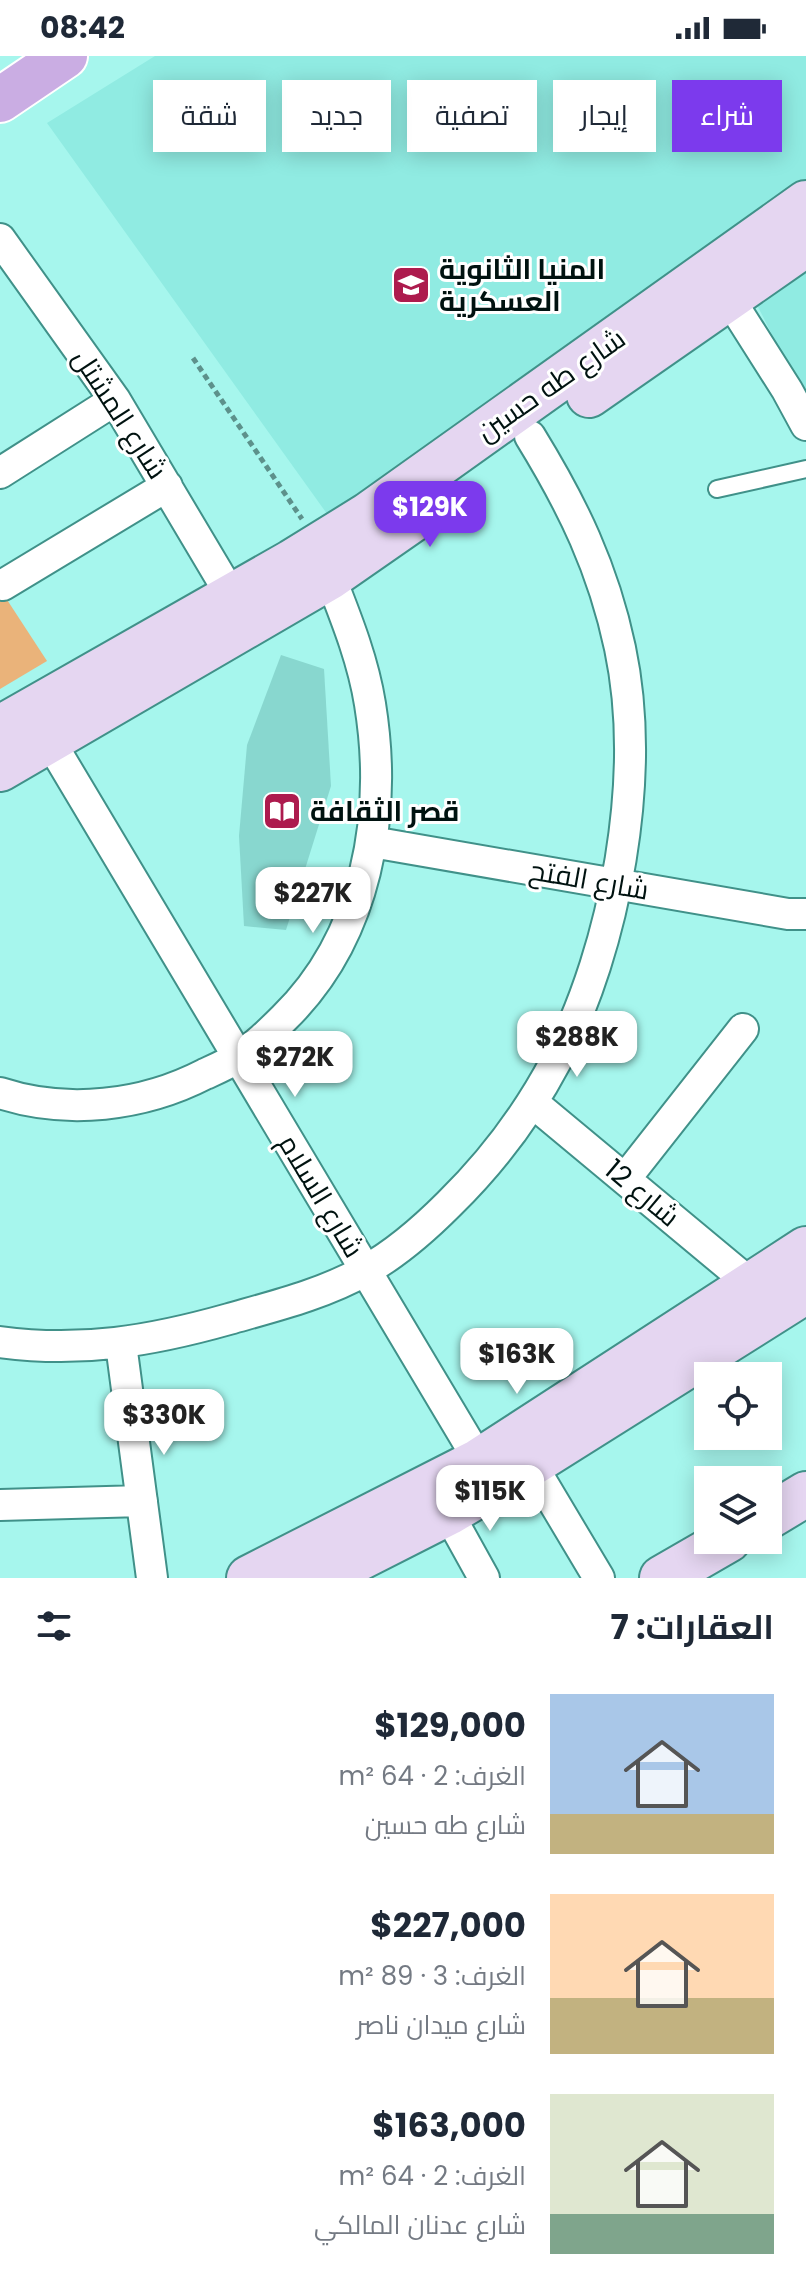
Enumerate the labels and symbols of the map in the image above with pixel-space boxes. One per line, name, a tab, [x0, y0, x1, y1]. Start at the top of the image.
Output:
place label: المنيا الثانوية العسكرية	[439, 250, 605, 321]
school or university icon: المنيا الثانوية العسكرية	[390, 264, 432, 306]
street label: شارع طه حسين	[469, 319, 633, 451]
street label: شارع المشتل	[63, 341, 177, 487]
pin: $129K	[374, 481, 486, 549]
library icon: قصر الثقافة	[261, 790, 303, 832]
place label: قصر الثقافة	[310, 792, 459, 831]
street label: شارع الفتح	[526, 850, 652, 910]
pin: $227K	[257, 867, 369, 935]
pin: $288K	[521, 1011, 633, 1079]
pin: $272K	[239, 1031, 351, 1099]
street label: شارع السلام	[269, 1127, 373, 1265]
street label: شارع 12	[596, 1150, 688, 1236]
pin: $163K	[461, 1328, 573, 1396]
pin: $330K	[108, 1389, 220, 1457]
pin: $115K	[434, 1465, 546, 1533]

